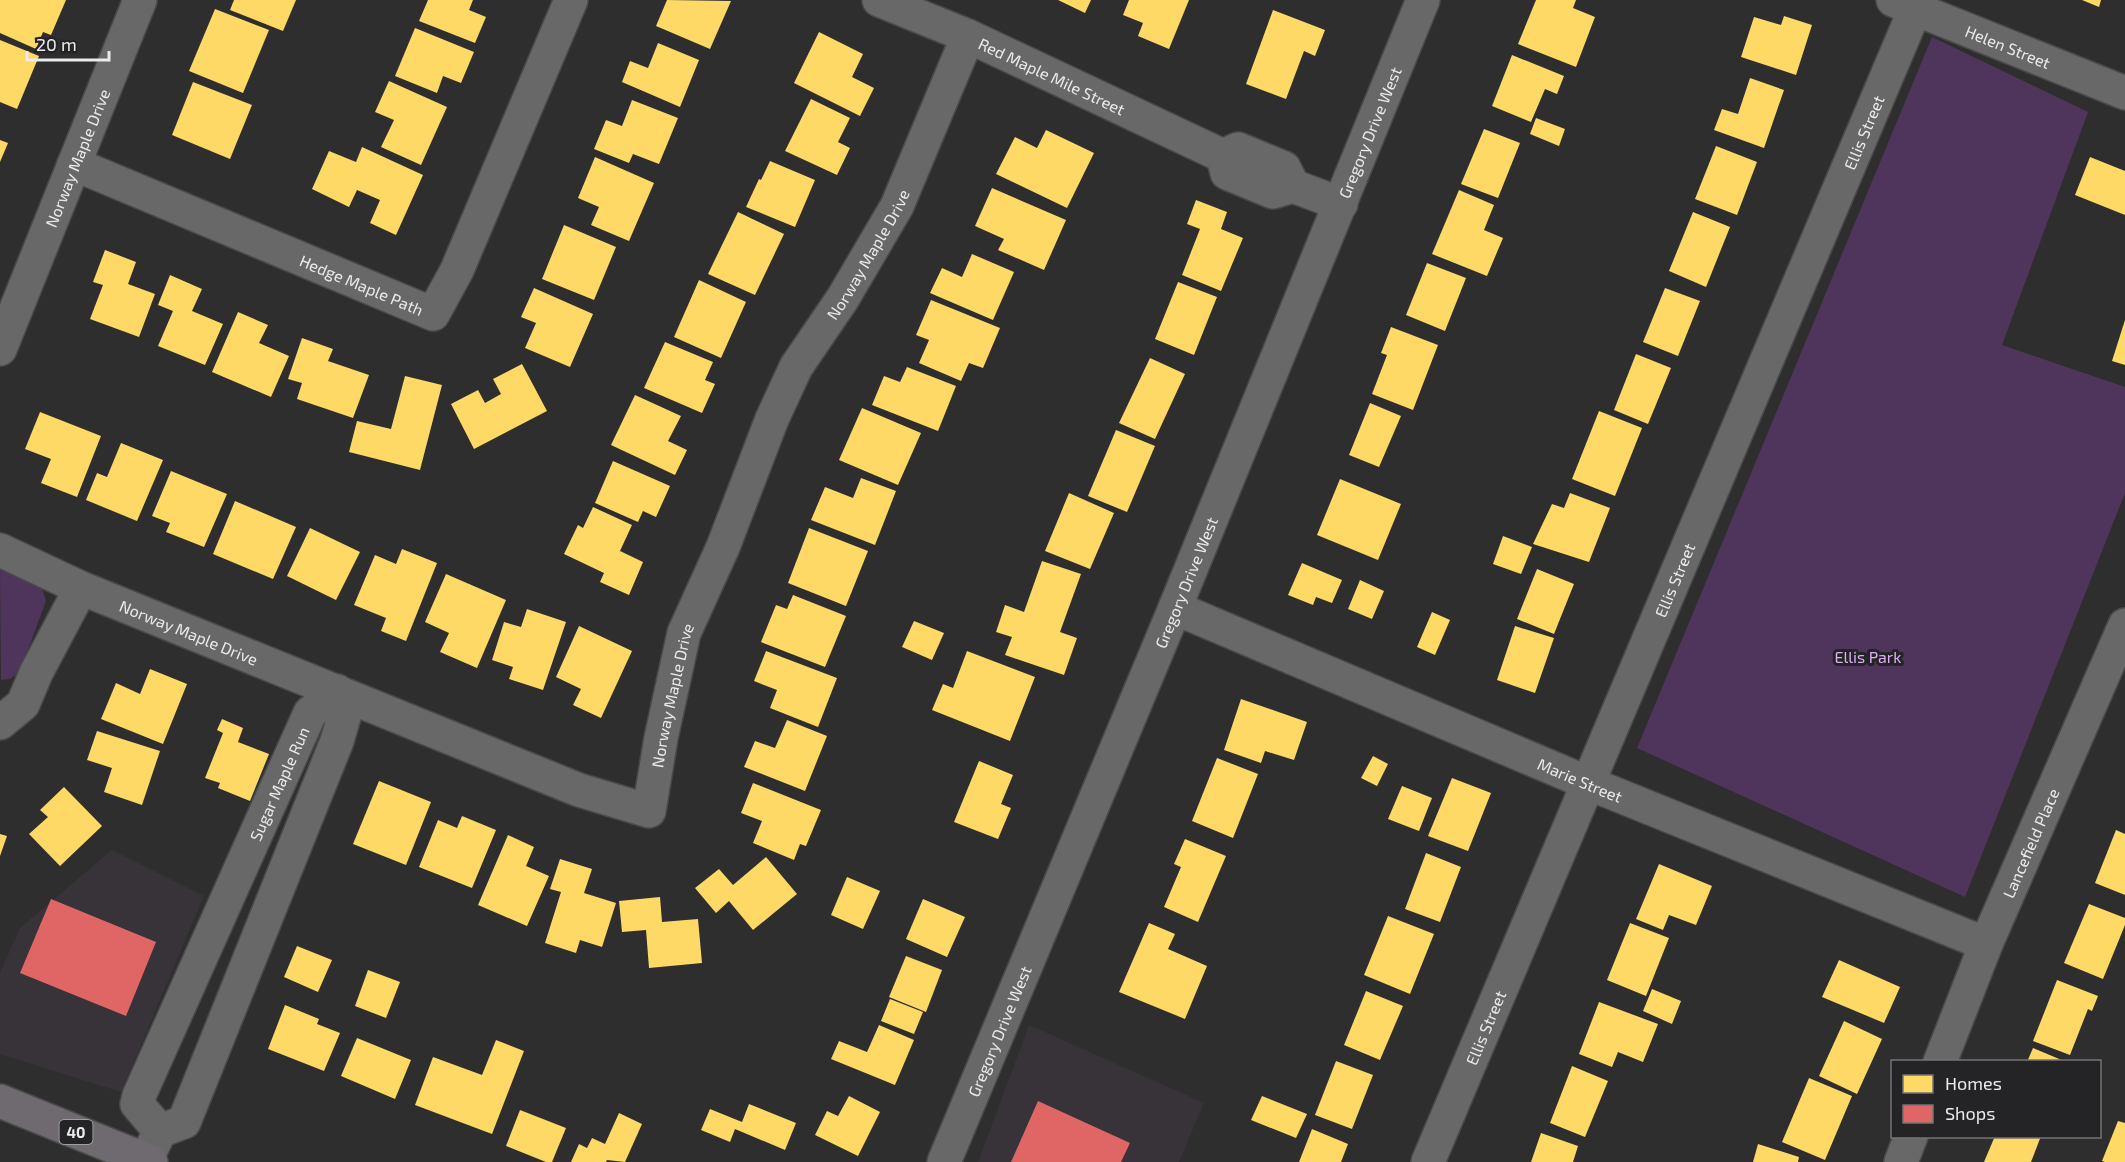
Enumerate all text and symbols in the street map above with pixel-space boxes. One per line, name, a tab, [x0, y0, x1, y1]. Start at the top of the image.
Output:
street label: Helen Street	[1963, 21, 2053, 72]
scale bar	[27, 24, 110, 62]
text: 20 m	[36, 33, 77, 55]
street label: Red Maple Mile Street	[976, 33, 1128, 118]
street label: Gregory Drive West	[1334, 64, 1404, 201]
street label: Norway Maple Drive	[40, 86, 113, 230]
street label: Ellis Street	[1839, 92, 1887, 172]
street label: Norway Maple Drive	[822, 186, 912, 323]
street label: Hedge Maple Path	[297, 250, 427, 319]
street label: Gregory Drive West	[1150, 514, 1221, 651]
street label: Ellis Street	[1650, 540, 1698, 620]
street label: Norway Maple Drive	[117, 595, 261, 668]
street label: Norway Maple Drive	[647, 620, 697, 769]
park label: Ellis Park	[1835, 647, 1901, 666]
street label: Sugar Maple Run	[245, 724, 312, 843]
street label: Marie Street	[1535, 753, 1625, 805]
street label: Lancefield Place	[1998, 785, 2062, 901]
street label: Gregory Drive West	[963, 963, 1034, 1099]
street label: Ellis Street	[1461, 988, 1509, 1067]
legend	[1891, 1060, 2101, 1138]
text: Homes	[1945, 1072, 2002, 1094]
text: Shops	[1945, 1102, 1995, 1124]
road number: 40	[60, 1120, 92, 1144]

